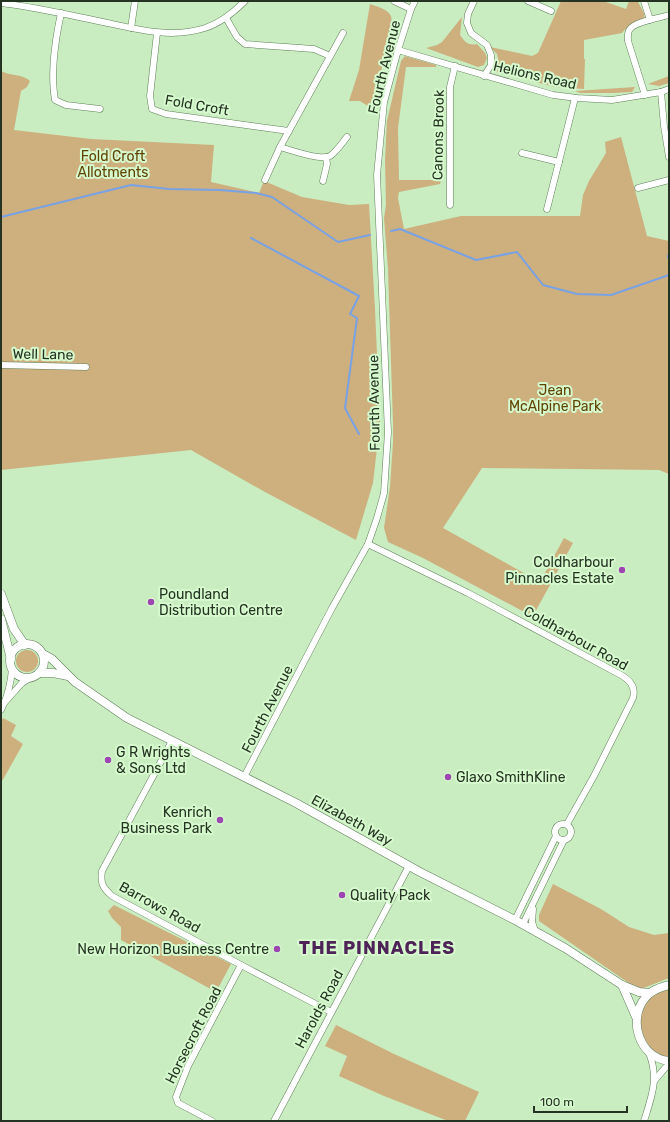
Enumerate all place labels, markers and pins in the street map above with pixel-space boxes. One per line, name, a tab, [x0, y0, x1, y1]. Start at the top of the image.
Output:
place label: Coldharbour Pinnacles Estate	[505, 554, 615, 587]
marker: Coldharbour Pinnacles Estate	[617, 565, 627, 575]
place label: Poundland Distribution Centre	[159, 586, 283, 619]
marker: Poundland Distribution Centre	[146, 597, 156, 607]
place label: G R Wrights & Sons Ltd	[116, 744, 190, 777]
marker: G R Wrights & Sons Ltd	[103, 755, 113, 765]
place label: Glaxo SmithKline	[456, 769, 566, 786]
marker: Glaxo SmithKline	[443, 772, 453, 782]
place label: Kenrich Business Park	[121, 804, 213, 837]
marker: Kenrich Business Park	[215, 815, 225, 825]
place label: Quality Pack	[350, 887, 431, 904]
marker: Quality Pack	[337, 890, 347, 900]
place label: New Horizon Business Centre	[77, 941, 269, 958]
marker: New Horizon Business Centre	[272, 944, 282, 954]

